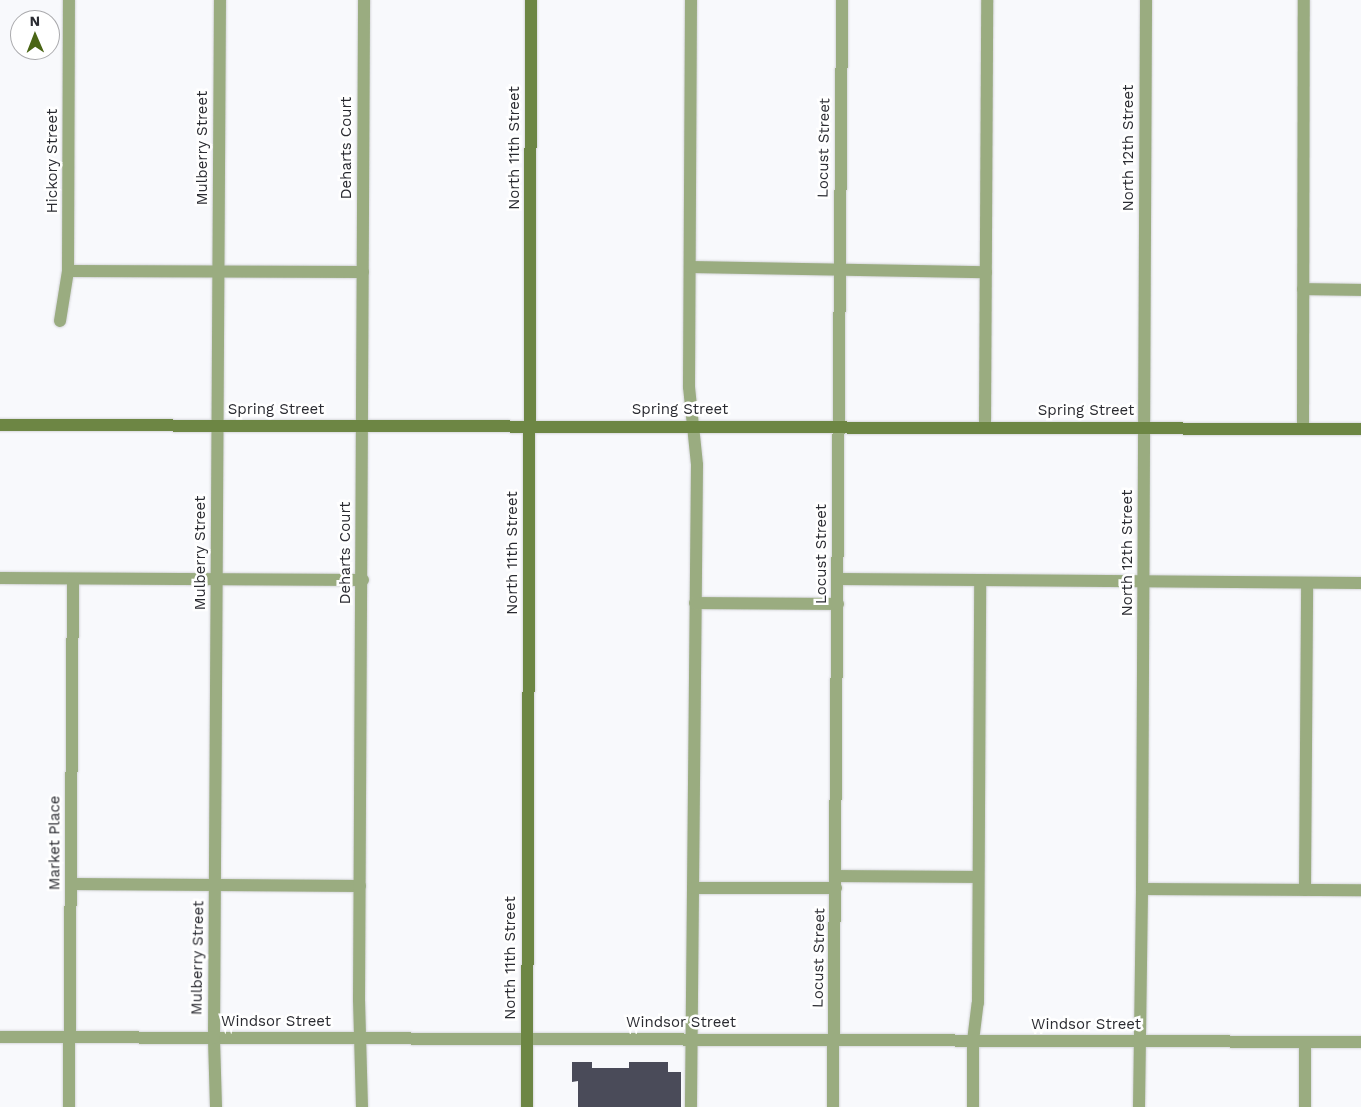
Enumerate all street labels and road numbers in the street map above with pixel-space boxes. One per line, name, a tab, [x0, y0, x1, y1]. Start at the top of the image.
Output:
street label: North 12th Street	[1120, 85, 1138, 211]
street label: North 11th Street	[506, 86, 524, 210]
street label: Mulberry Street	[194, 91, 212, 205]
street label: Deharts Court	[338, 97, 356, 199]
street label: Locust Street	[814, 98, 834, 198]
street label: Hickory Street	[44, 109, 62, 213]
street label: Spring Street	[228, 401, 324, 419]
street label: Spring Street	[632, 401, 728, 419]
street label: Spring Street	[1038, 402, 1134, 420]
street label: North 12th Street	[1119, 490, 1137, 616]
street label: North 11th Street	[504, 491, 522, 615]
street label: Mulberry Street	[192, 496, 210, 610]
street label: Deharts Court	[337, 502, 355, 604]
street label: Locust Street	[813, 504, 831, 604]
street label: Market Place	[46, 796, 64, 890]
street label: North 11th Street	[502, 896, 520, 1020]
street label: Mulberry Street	[188, 900, 208, 1016]
street label: Locust Street	[809, 908, 829, 1008]
street label: Windsor Street	[221, 1013, 331, 1031]
street label: Windsor Street	[626, 1014, 736, 1032]
street label: Windsor Street	[1031, 1016, 1141, 1034]

